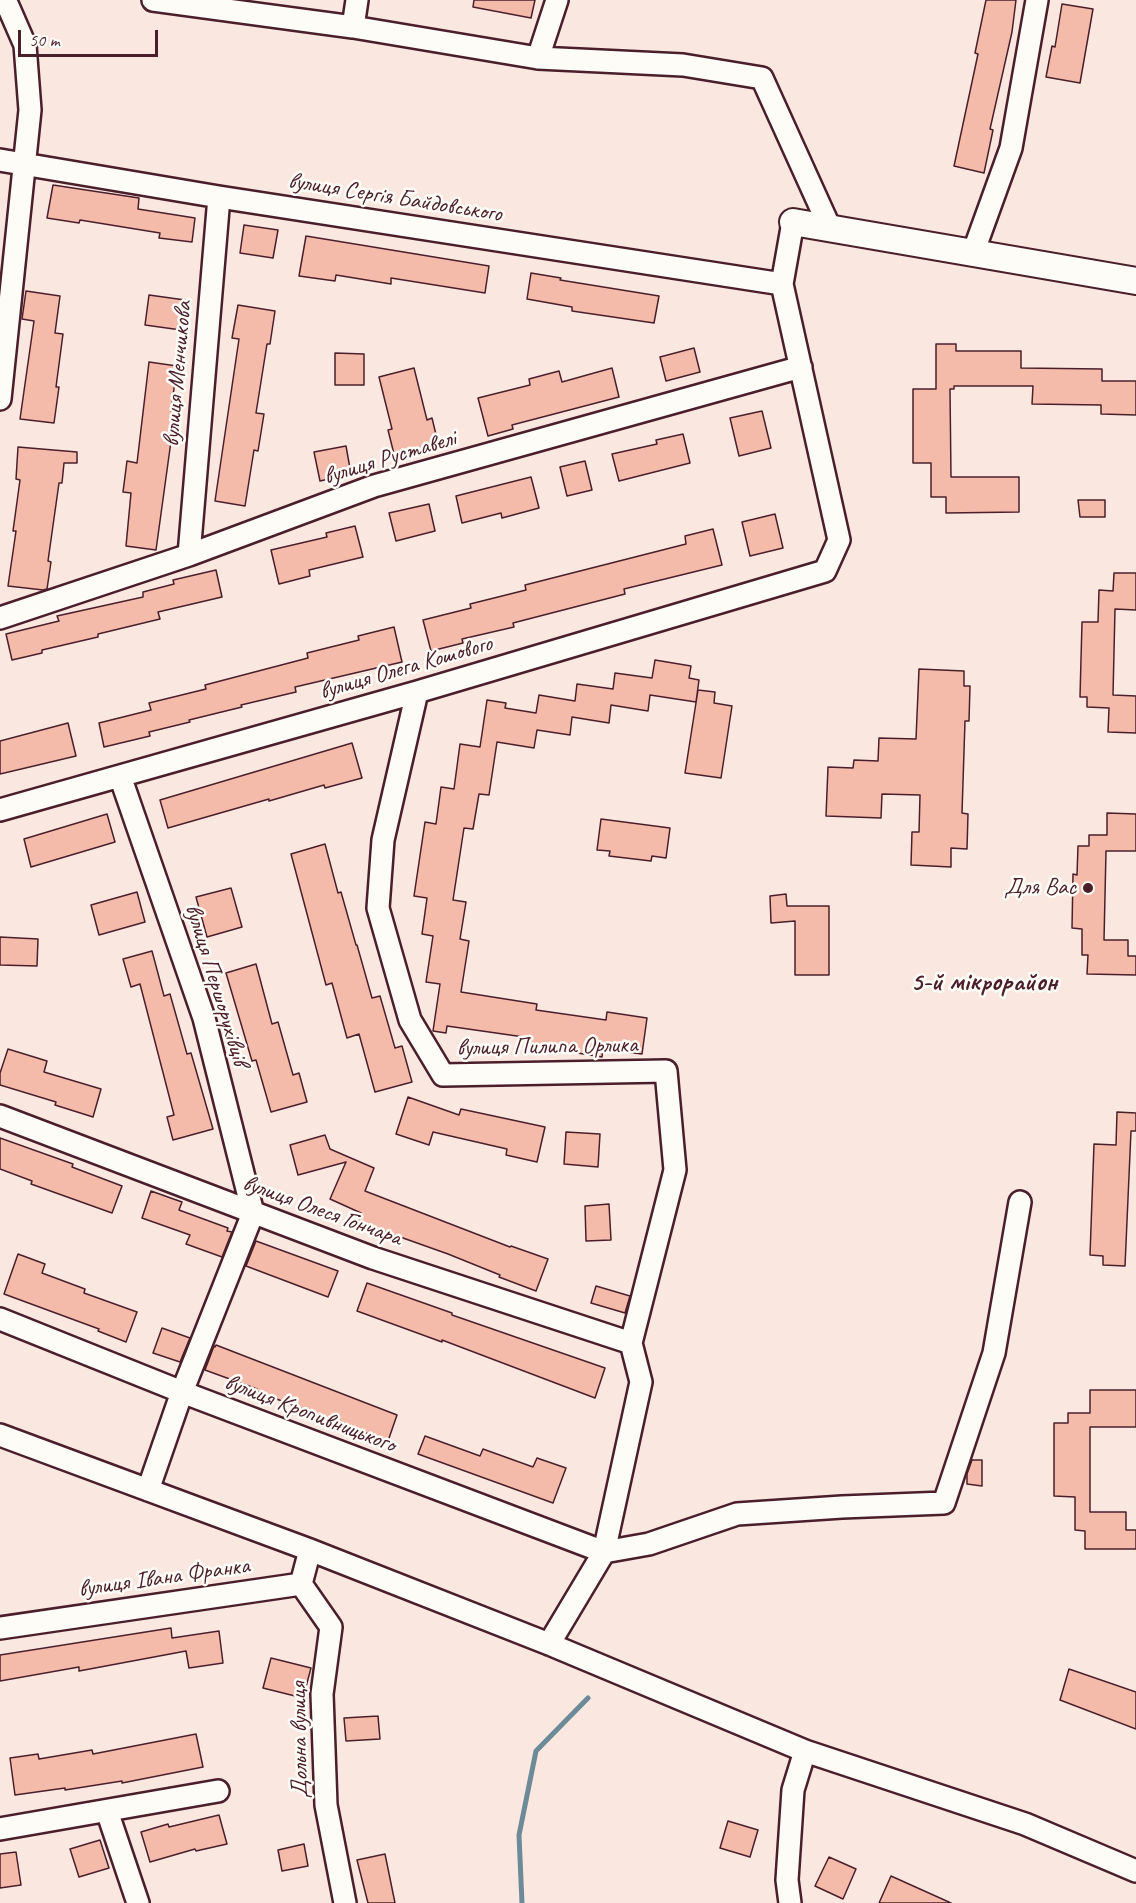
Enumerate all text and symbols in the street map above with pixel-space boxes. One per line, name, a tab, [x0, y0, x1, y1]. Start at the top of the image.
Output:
scale bar	[21, 18, 160, 56]
text: 50 m	[29, 29, 60, 51]
street label: вулиця Сергія Байдовського	[286, 167, 504, 229]
street label: вулиця Менчикова	[157, 300, 199, 448]
street label: вулиця Руставелі	[320, 424, 460, 492]
street label: вулиця Олега Кошового	[316, 630, 496, 706]
place label: Для Вас	[1004, 874, 1076, 902]
marker: Для Вас	[1081, 881, 1095, 895]
street label: вулиця Першорухівців	[178, 901, 254, 1069]
district label: 5-й мікрорайон	[910, 967, 1058, 999]
street label: вулиця Пилипа Орлика	[456, 1031, 638, 1063]
street label: вулиця Олеся Гончара	[239, 1169, 405, 1253]
street label: вулиця Кропивницького	[220, 1368, 400, 1460]
street label: вулиця Івана Франка	[77, 1552, 251, 1604]
street label: Дольна вулиця	[285, 1682, 315, 1798]

